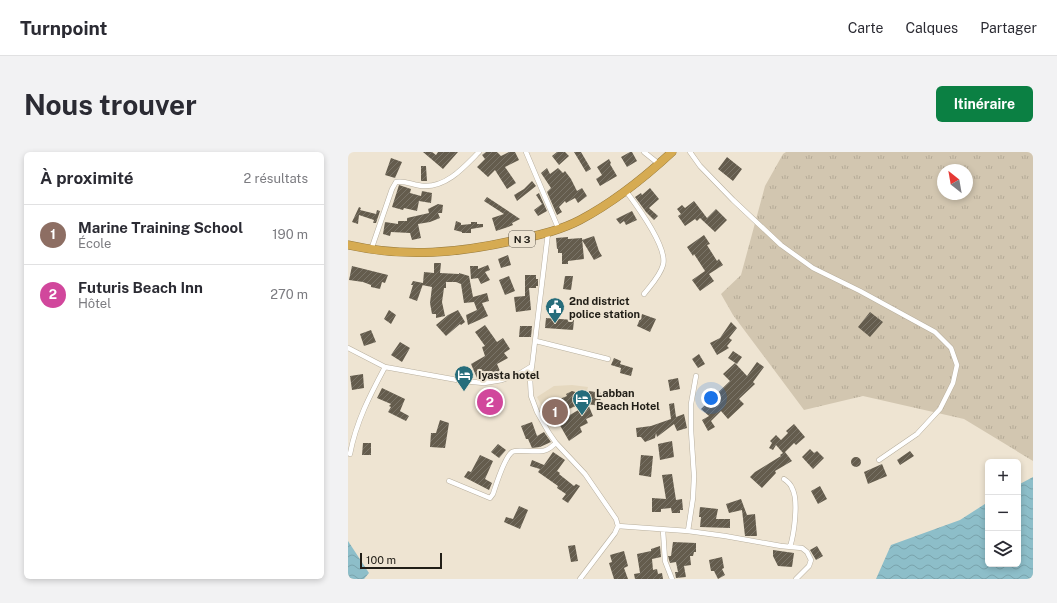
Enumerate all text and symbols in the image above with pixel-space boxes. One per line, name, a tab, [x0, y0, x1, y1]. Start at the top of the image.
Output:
text: Turnpoint	[20, 17, 107, 39]
text: Carte	[848, 20, 884, 36]
text: Calques	[906, 20, 958, 36]
text: Partager	[980, 20, 1037, 36]
button: Itinéraire	[936, 86, 1033, 122]
text: Nous trouver	[24, 88, 197, 121]
north arrow	[937, 164, 973, 200]
text: À proximité	[40, 168, 134, 188]
text: 2 résultats	[244, 171, 308, 186]
text: Marine Training School	[78, 219, 243, 236]
text: 1	[50, 227, 56, 242]
text: 190 m	[272, 227, 308, 242]
road number: N 3	[509, 231, 535, 247]
text: École	[78, 236, 111, 251]
text: Futuris Beach Inn	[78, 279, 203, 296]
text: 2	[49, 287, 57, 302]
text: 270 m	[270, 287, 308, 302]
place label: 2nd district police station	[569, 295, 640, 320]
text: Hôtel	[78, 296, 111, 311]
public building icon: 2nd district police station	[544, 296, 566, 324]
hotel icon: Iyasta hotel	[453, 364, 475, 392]
place label: Iyasta hotel	[478, 369, 540, 381]
pin: 2	[477, 387, 503, 417]
place label: Labban Beach Hotel	[596, 387, 660, 412]
hotel icon: Labban Beach Hotel	[571, 388, 593, 416]
your location	[701, 388, 721, 408]
pin: 1	[542, 397, 568, 427]
map controls	[985, 459, 1021, 567]
button: +	[985, 459, 1021, 495]
button: −	[985, 495, 1021, 531]
button: layers	[985, 531, 1021, 567]
scale bar	[360, 551, 442, 570]
text: 100 m	[366, 554, 396, 566]

